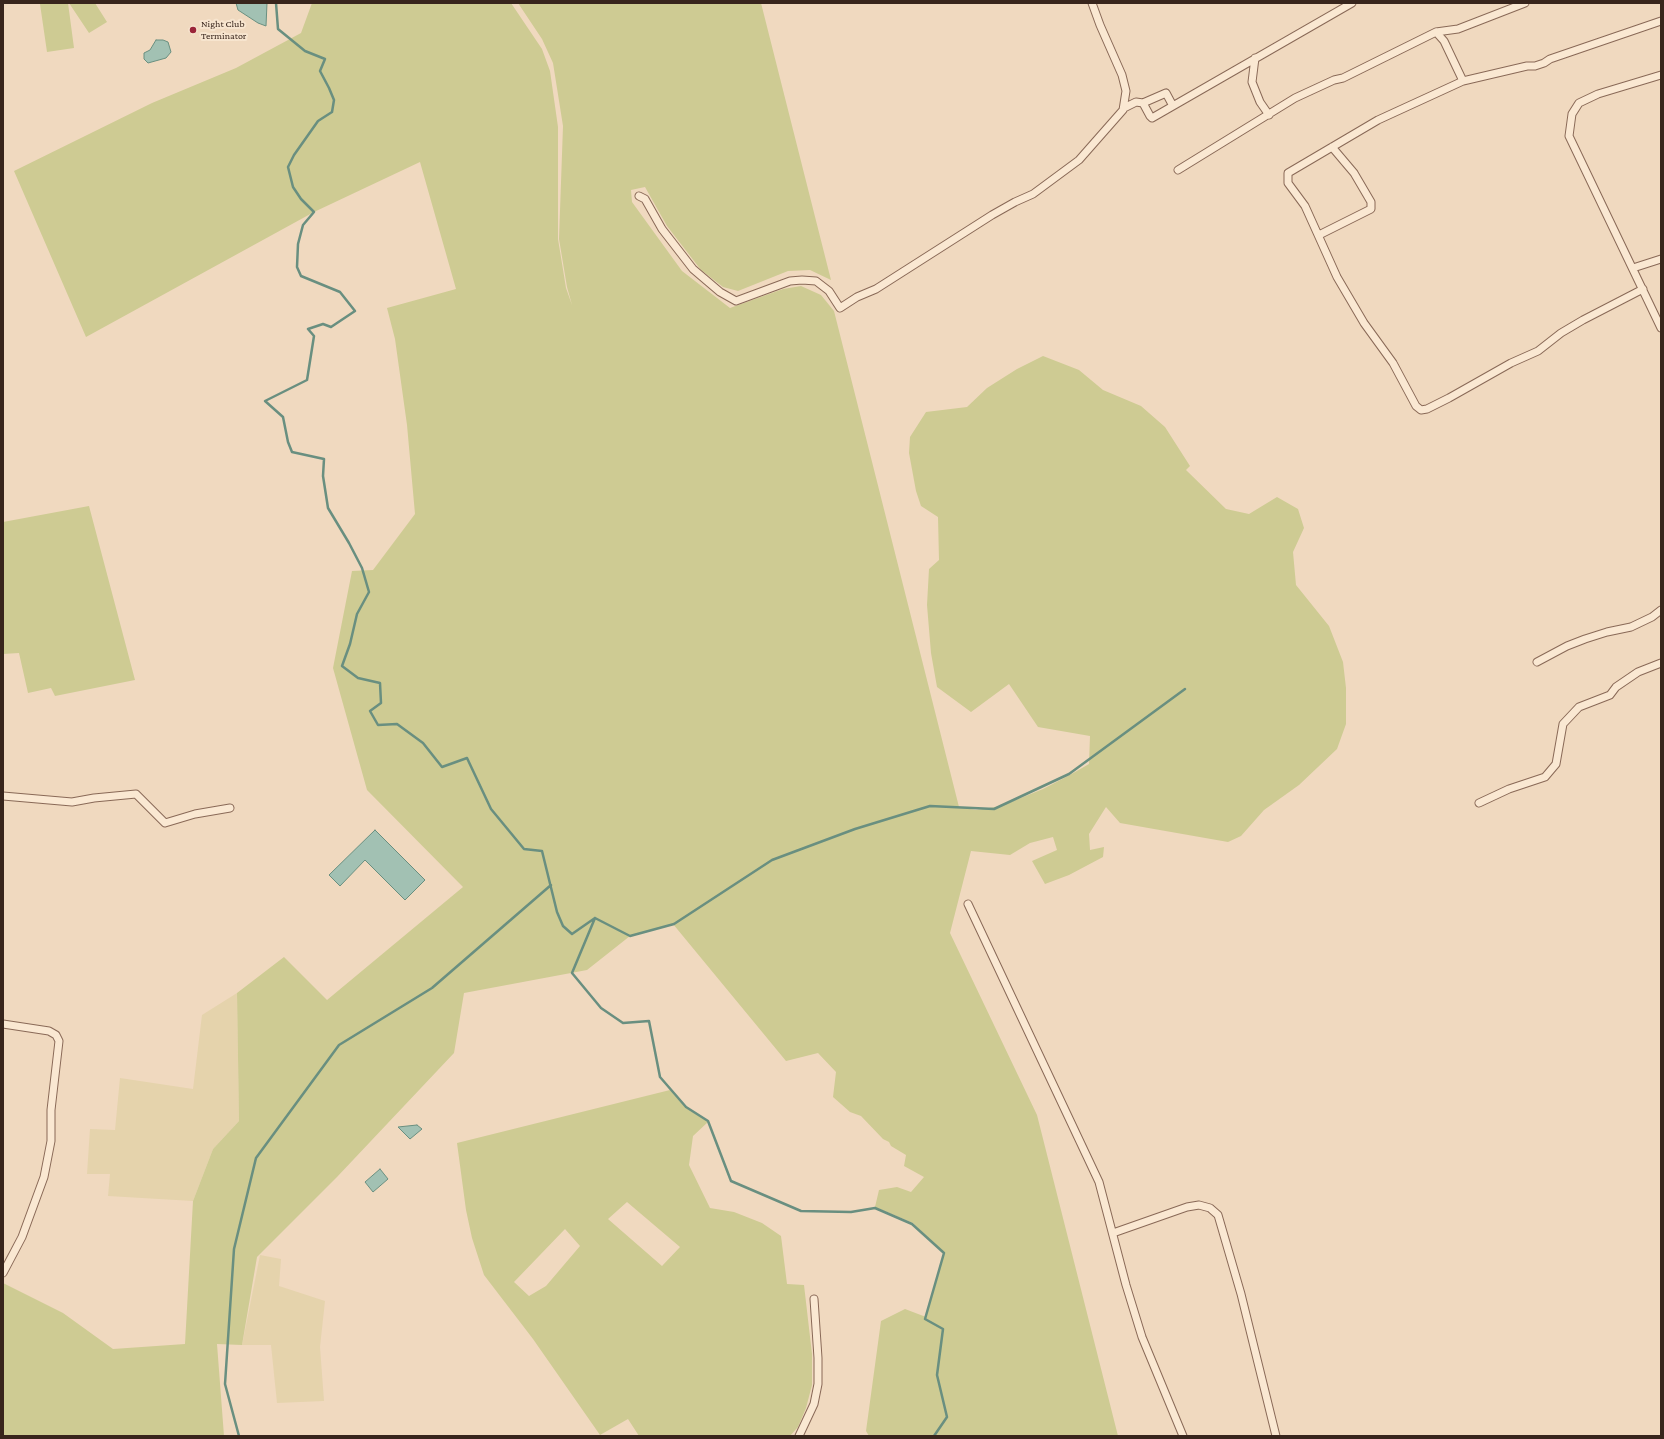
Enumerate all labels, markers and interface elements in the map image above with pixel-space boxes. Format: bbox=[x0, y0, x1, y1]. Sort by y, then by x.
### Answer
place label: Night Club Terminator bbox=[201, 18, 246, 42]
marker: Night Club Terminator bbox=[188, 25, 198, 35]

